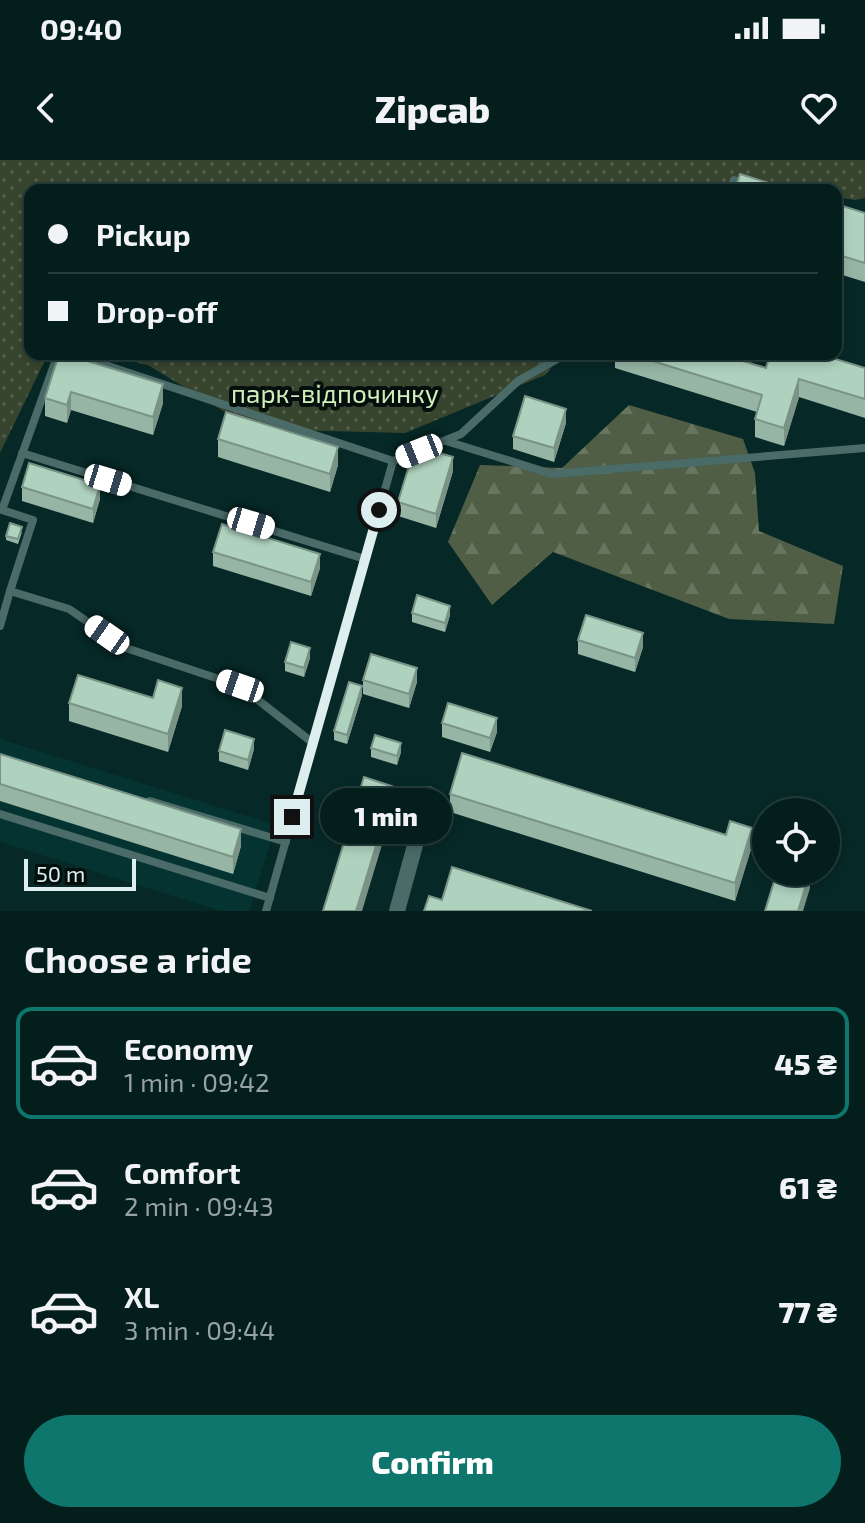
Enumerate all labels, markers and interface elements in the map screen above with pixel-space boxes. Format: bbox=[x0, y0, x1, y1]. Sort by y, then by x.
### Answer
text: 09:40 bbox=[40, 10, 122, 46]
icon: back bbox=[24, 86, 68, 130]
icon: heart bbox=[797, 86, 841, 130]
text: Zipcab bbox=[375, 87, 490, 130]
text: Pickup bbox=[96, 216, 191, 252]
text: Drop-off bbox=[96, 293, 218, 329]
park label: парк-відпочинку bbox=[231, 377, 439, 409]
car bbox=[392, 431, 446, 471]
car bbox=[82, 462, 134, 498]
route start bbox=[361, 492, 397, 528]
car bbox=[225, 505, 277, 541]
car bbox=[80, 611, 134, 659]
car bbox=[213, 667, 267, 705]
callout: 1 min bbox=[320, 789, 452, 845]
map controls bbox=[752, 798, 840, 886]
button: locate bbox=[752, 798, 840, 886]
route end bbox=[274, 799, 310, 835]
text: 1 min bbox=[354, 800, 418, 831]
scale bar bbox=[24, 855, 136, 891]
text: 50 m bbox=[36, 860, 85, 886]
text: Choose a ride bbox=[24, 937, 252, 980]
icon: car bbox=[28, 1027, 100, 1099]
text: Economy bbox=[124, 1030, 253, 1066]
text: 45 ₴ bbox=[774, 1045, 837, 1081]
text: 1 min · 09:42 bbox=[124, 1066, 270, 1097]
icon: car bbox=[28, 1151, 100, 1223]
text: Comfort bbox=[124, 1154, 241, 1190]
text: 61 ₴ bbox=[779, 1169, 837, 1205]
text: 2 min · 09:43 bbox=[124, 1190, 274, 1221]
icon: car bbox=[28, 1275, 100, 1347]
text: XL bbox=[124, 1278, 159, 1314]
text: 77 ₴ bbox=[778, 1293, 837, 1329]
text: 3 min · 09:44 bbox=[124, 1314, 275, 1345]
button: Confirm bbox=[24, 1415, 841, 1507]

